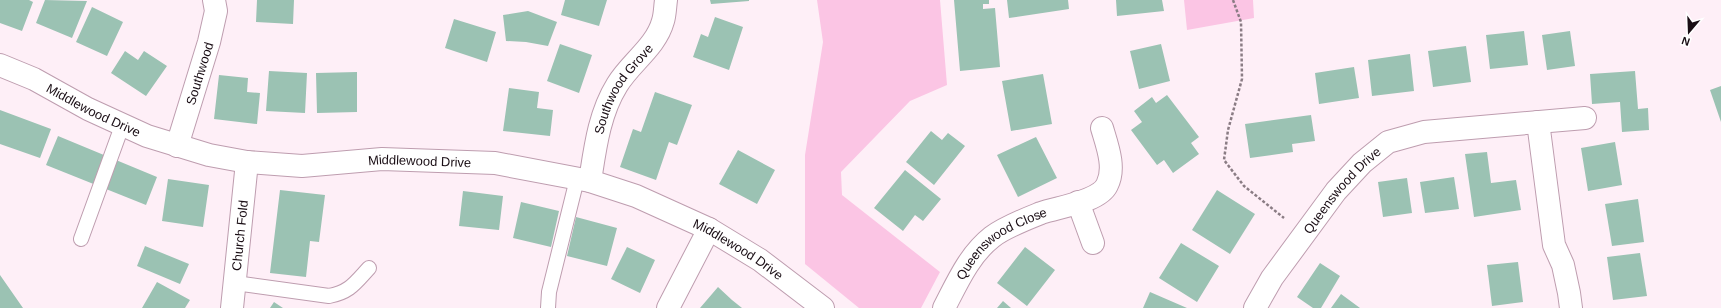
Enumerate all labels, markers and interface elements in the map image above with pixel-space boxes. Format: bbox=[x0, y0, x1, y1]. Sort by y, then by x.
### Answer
north arrow bbox=[1669, 12, 1709, 52]
text: N bbox=[1680, 34, 1691, 48]
street label: Southwood bbox=[183, 40, 216, 107]
street label: Southwood Grove bbox=[591, 41, 656, 136]
street label: Middlewood Drive bbox=[44, 80, 143, 140]
street label: Queenswood Drive bbox=[1300, 144, 1384, 236]
street label: Middlewood Drive bbox=[367, 151, 472, 170]
street label: Church Fold bbox=[228, 199, 251, 271]
street label: Queenswood Close bbox=[953, 204, 1048, 282]
street label: Middlewood Drive bbox=[691, 215, 786, 283]

